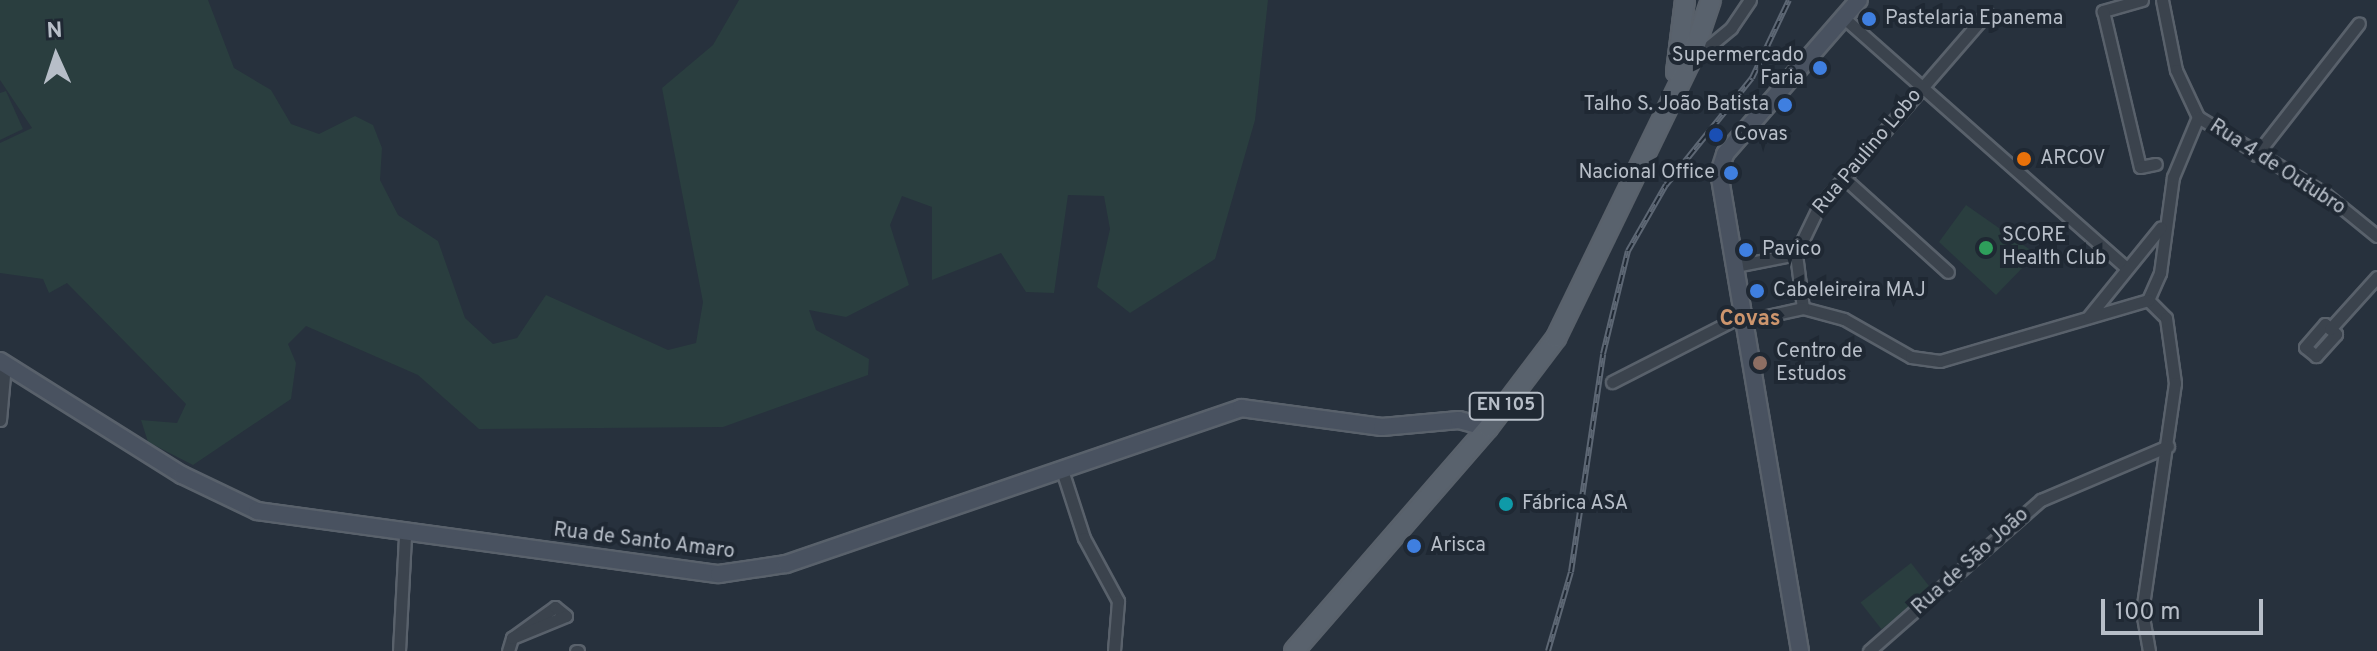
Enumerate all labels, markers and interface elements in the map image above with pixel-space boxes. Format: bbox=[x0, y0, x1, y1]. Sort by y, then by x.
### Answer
place label: Pastelaria Epanema bbox=[1885, 7, 2063, 31]
marker: Pastelaria Epanema bbox=[1860, 10, 1878, 28]
north arrow bbox=[16, 16, 96, 96]
text: N bbox=[46, 18, 63, 45]
place label: Supermercado Faria bbox=[1672, 44, 1804, 91]
marker: Supermercado Faria bbox=[1811, 59, 1829, 77]
street label: Rua Paulino Lobo bbox=[1809, 84, 1927, 220]
place label: Talho S. João Batista bbox=[1583, 93, 1769, 117]
marker: Talho S. João Batista bbox=[1776, 96, 1794, 114]
street label: Rua 4 de Outubro bbox=[2205, 115, 2349, 221]
place label: Covas bbox=[1734, 123, 1788, 147]
marker: Covas bbox=[1705, 124, 1727, 146]
place label: ARCOV bbox=[2040, 147, 2105, 171]
marker: ARCOV bbox=[2015, 150, 2033, 168]
place label: Nacional Office bbox=[1579, 161, 1715, 185]
marker: Nacional Office bbox=[1722, 164, 1740, 182]
place label: SCORE Health Club bbox=[2002, 224, 2106, 271]
place label: Pavico bbox=[1762, 238, 1821, 262]
marker: SCORE Health Club bbox=[1977, 239, 1995, 257]
marker: Pavico bbox=[1737, 241, 1755, 259]
place label: Cabeleireira MAJ bbox=[1773, 279, 1926, 303]
marker: Cabeleireira MAJ bbox=[1748, 282, 1766, 300]
district label: Covas bbox=[1720, 307, 1780, 333]
place label: Centro de Estudos bbox=[1776, 340, 1863, 387]
marker: Centro de Estudos bbox=[1751, 354, 1769, 372]
road number: EN 105 bbox=[1468, 392, 1544, 420]
place label: Fábrica ASA bbox=[1522, 492, 1629, 516]
marker: Fábrica ASA bbox=[1497, 495, 1515, 513]
street label: Rua de São João bbox=[1908, 503, 2034, 621]
street label: Rua de Santo Amaro bbox=[552, 519, 736, 565]
place label: Arisca bbox=[1430, 534, 1486, 558]
marker: Arisca bbox=[1405, 537, 1423, 555]
scale bar bbox=[2105, 583, 2267, 633]
text: 100 m bbox=[2115, 598, 2181, 628]

